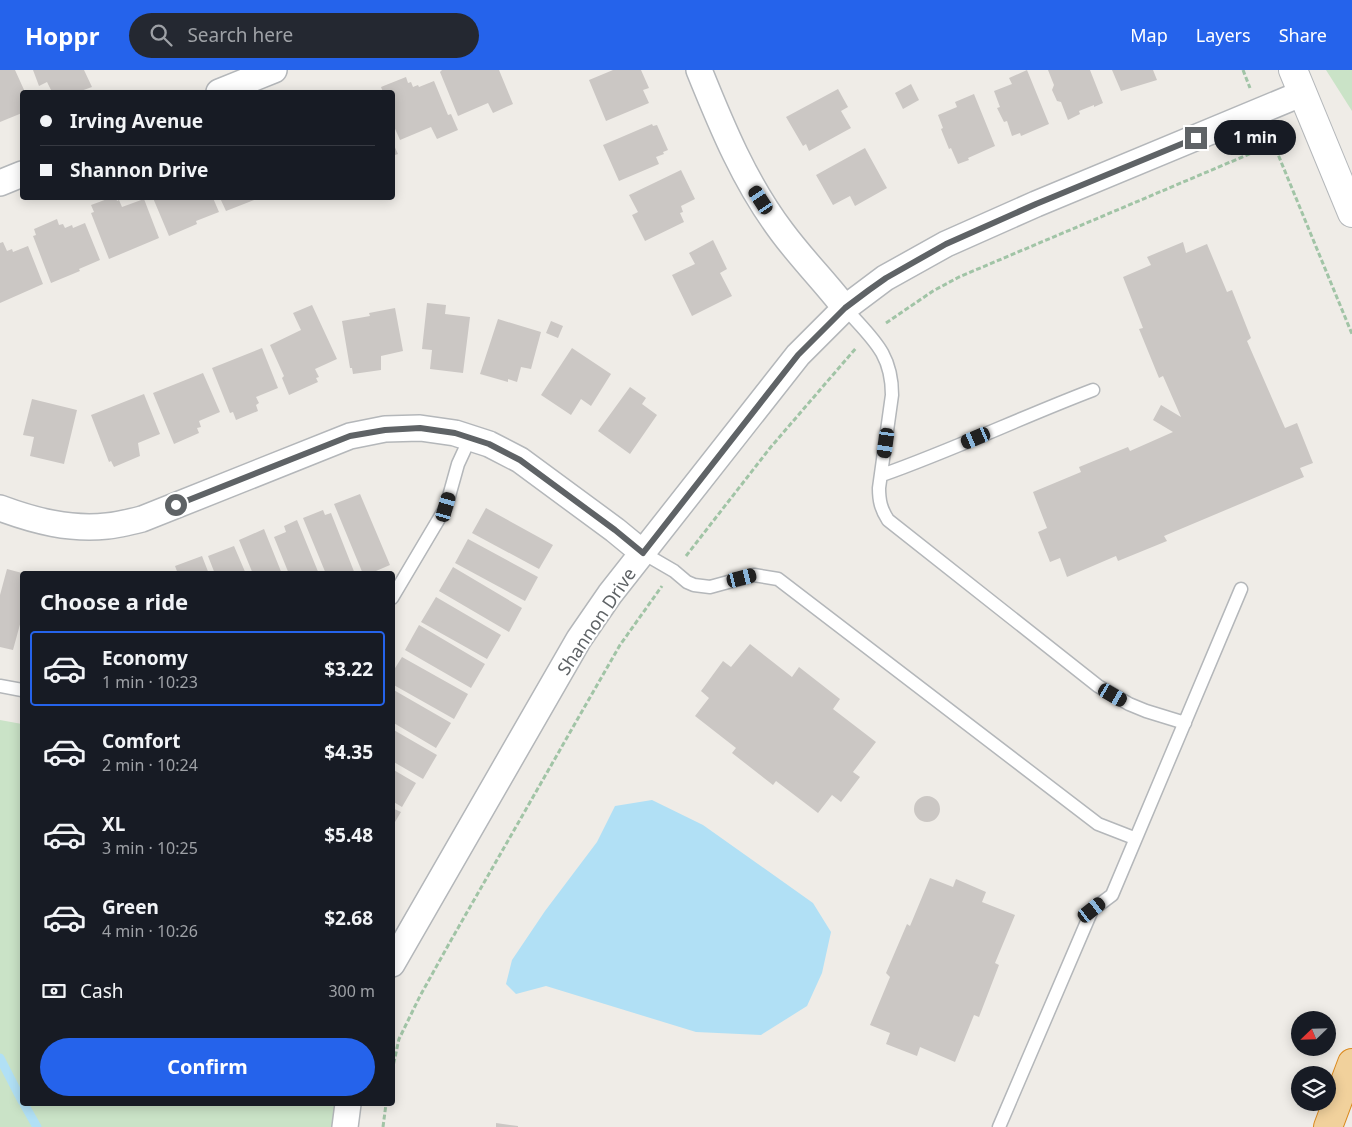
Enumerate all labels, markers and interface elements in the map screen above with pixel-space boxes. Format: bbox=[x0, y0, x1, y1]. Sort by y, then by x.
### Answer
search box bbox=[129, 13, 479, 58]
text: Hoppr bbox=[25, 19, 99, 52]
icon: search bbox=[147, 21, 175, 49]
text: Search here bbox=[187, 22, 293, 48]
text: Map bbox=[1130, 23, 1168, 47]
text: Layers bbox=[1196, 23, 1251, 47]
text: Share bbox=[1279, 23, 1327, 47]
text: Irving Avenue bbox=[70, 108, 203, 134]
callout: 1 min bbox=[1214, 120, 1296, 156]
text: 1 min bbox=[1233, 126, 1277, 148]
route end bbox=[1185, 127, 1207, 149]
text: Shannon Drive bbox=[70, 157, 208, 183]
car bbox=[746, 183, 775, 217]
car bbox=[959, 425, 992, 451]
car bbox=[876, 427, 895, 459]
car bbox=[434, 491, 457, 523]
route start bbox=[165, 494, 187, 516]
street label: Shannon Drive bbox=[551, 563, 641, 679]
car bbox=[725, 567, 758, 589]
text: Choose a ride bbox=[40, 586, 188, 616]
text: Economy bbox=[102, 645, 188, 671]
icon: car bbox=[42, 646, 87, 691]
text: $3.22 bbox=[324, 656, 373, 682]
text: 1 min · 10:23 bbox=[102, 671, 198, 693]
car bbox=[1096, 681, 1129, 709]
text: Comfort bbox=[102, 728, 181, 754]
icon: car bbox=[42, 729, 87, 774]
text: $4.35 bbox=[324, 739, 373, 765]
text: 2 min · 10:24 bbox=[102, 754, 198, 776]
text: XL bbox=[102, 811, 125, 837]
icon: car bbox=[42, 812, 87, 857]
text: $5.48 bbox=[324, 822, 373, 848]
text: 3 min · 10:25 bbox=[102, 837, 198, 859]
text: Green bbox=[102, 894, 159, 920]
icon: car bbox=[42, 895, 87, 940]
car bbox=[1075, 895, 1108, 925]
text: $2.68 bbox=[324, 905, 373, 931]
text: 4 min · 10:26 bbox=[102, 920, 198, 942]
icon: cash bbox=[40, 977, 68, 1005]
text: Cash bbox=[80, 978, 124, 1004]
text: 300 m bbox=[328, 980, 375, 1002]
north arrow bbox=[1291, 1011, 1336, 1056]
map controls bbox=[1291, 1011, 1336, 1111]
button: Confirm bbox=[40, 1038, 375, 1096]
button: layers bbox=[1291, 1066, 1336, 1111]

